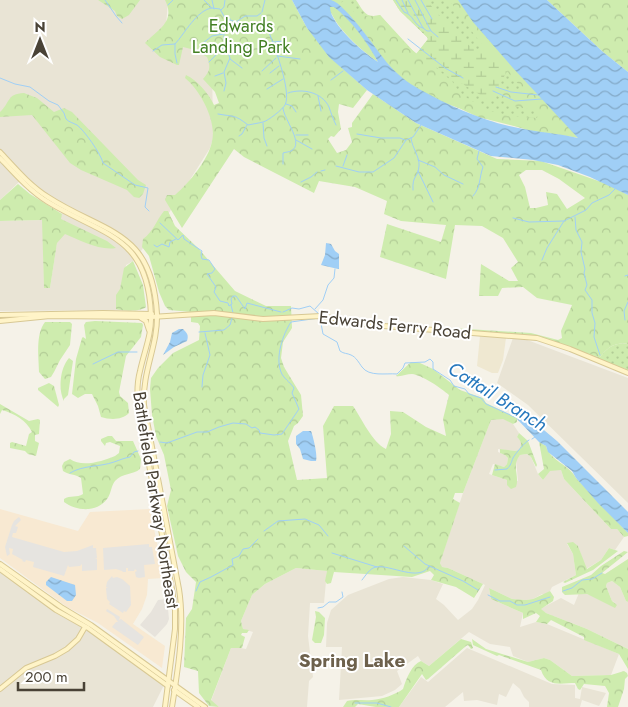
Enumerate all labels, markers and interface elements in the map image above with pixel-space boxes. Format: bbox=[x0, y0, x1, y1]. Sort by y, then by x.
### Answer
park label: Edwards Landing Park bbox=[192, 13, 290, 60]
north arrow bbox=[15, 15, 65, 65]
text: N bbox=[34, 17, 46, 37]
street label: Edwards Ferry Road bbox=[318, 304, 472, 346]
water label: Cattail Branch bbox=[443, 355, 553, 438]
street label: Battlefield Parkway Northeast bbox=[126, 390, 186, 611]
district label: Spring Lake bbox=[299, 647, 405, 674]
scale bar bbox=[18, 660, 84, 692]
text: 200 m bbox=[25, 666, 68, 688]

